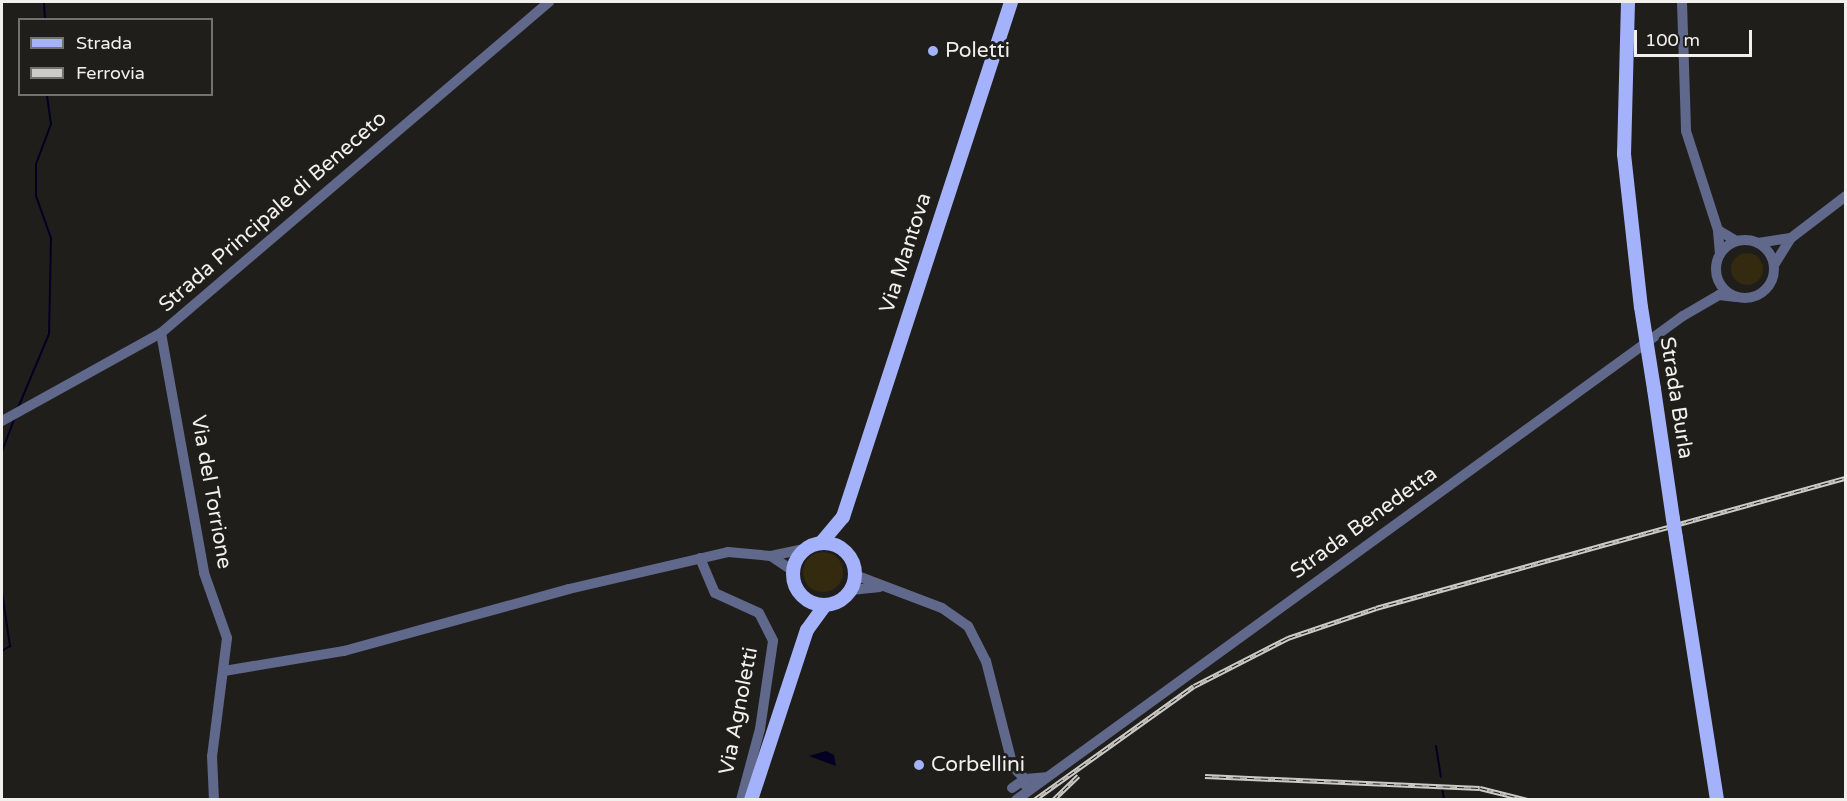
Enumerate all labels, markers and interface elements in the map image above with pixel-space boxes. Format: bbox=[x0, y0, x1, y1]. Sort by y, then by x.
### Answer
legend bbox=[18, 18, 213, 96]
scale bar bbox=[1637, 18, 1756, 56]
text: 100 m bbox=[1645, 29, 1700, 51]
text: Strada bbox=[76, 32, 132, 54]
place label: Poletti bbox=[945, 38, 1010, 64]
marker: Poletti bbox=[926, 44, 940, 58]
text: Ferrovia bbox=[76, 62, 145, 84]
street label: Strada Principale di Beneceto bbox=[154, 106, 392, 318]
street label: Via Mantova bbox=[875, 190, 937, 316]
street label: Strada Burla bbox=[1654, 335, 1698, 461]
street label: Via del Torrione bbox=[185, 413, 237, 571]
street label: Strada Benedetta bbox=[1286, 461, 1442, 585]
street label: Via Agnoletti bbox=[714, 645, 764, 777]
place label: Corbellini bbox=[931, 752, 1025, 778]
marker: Corbellini bbox=[912, 758, 926, 772]

